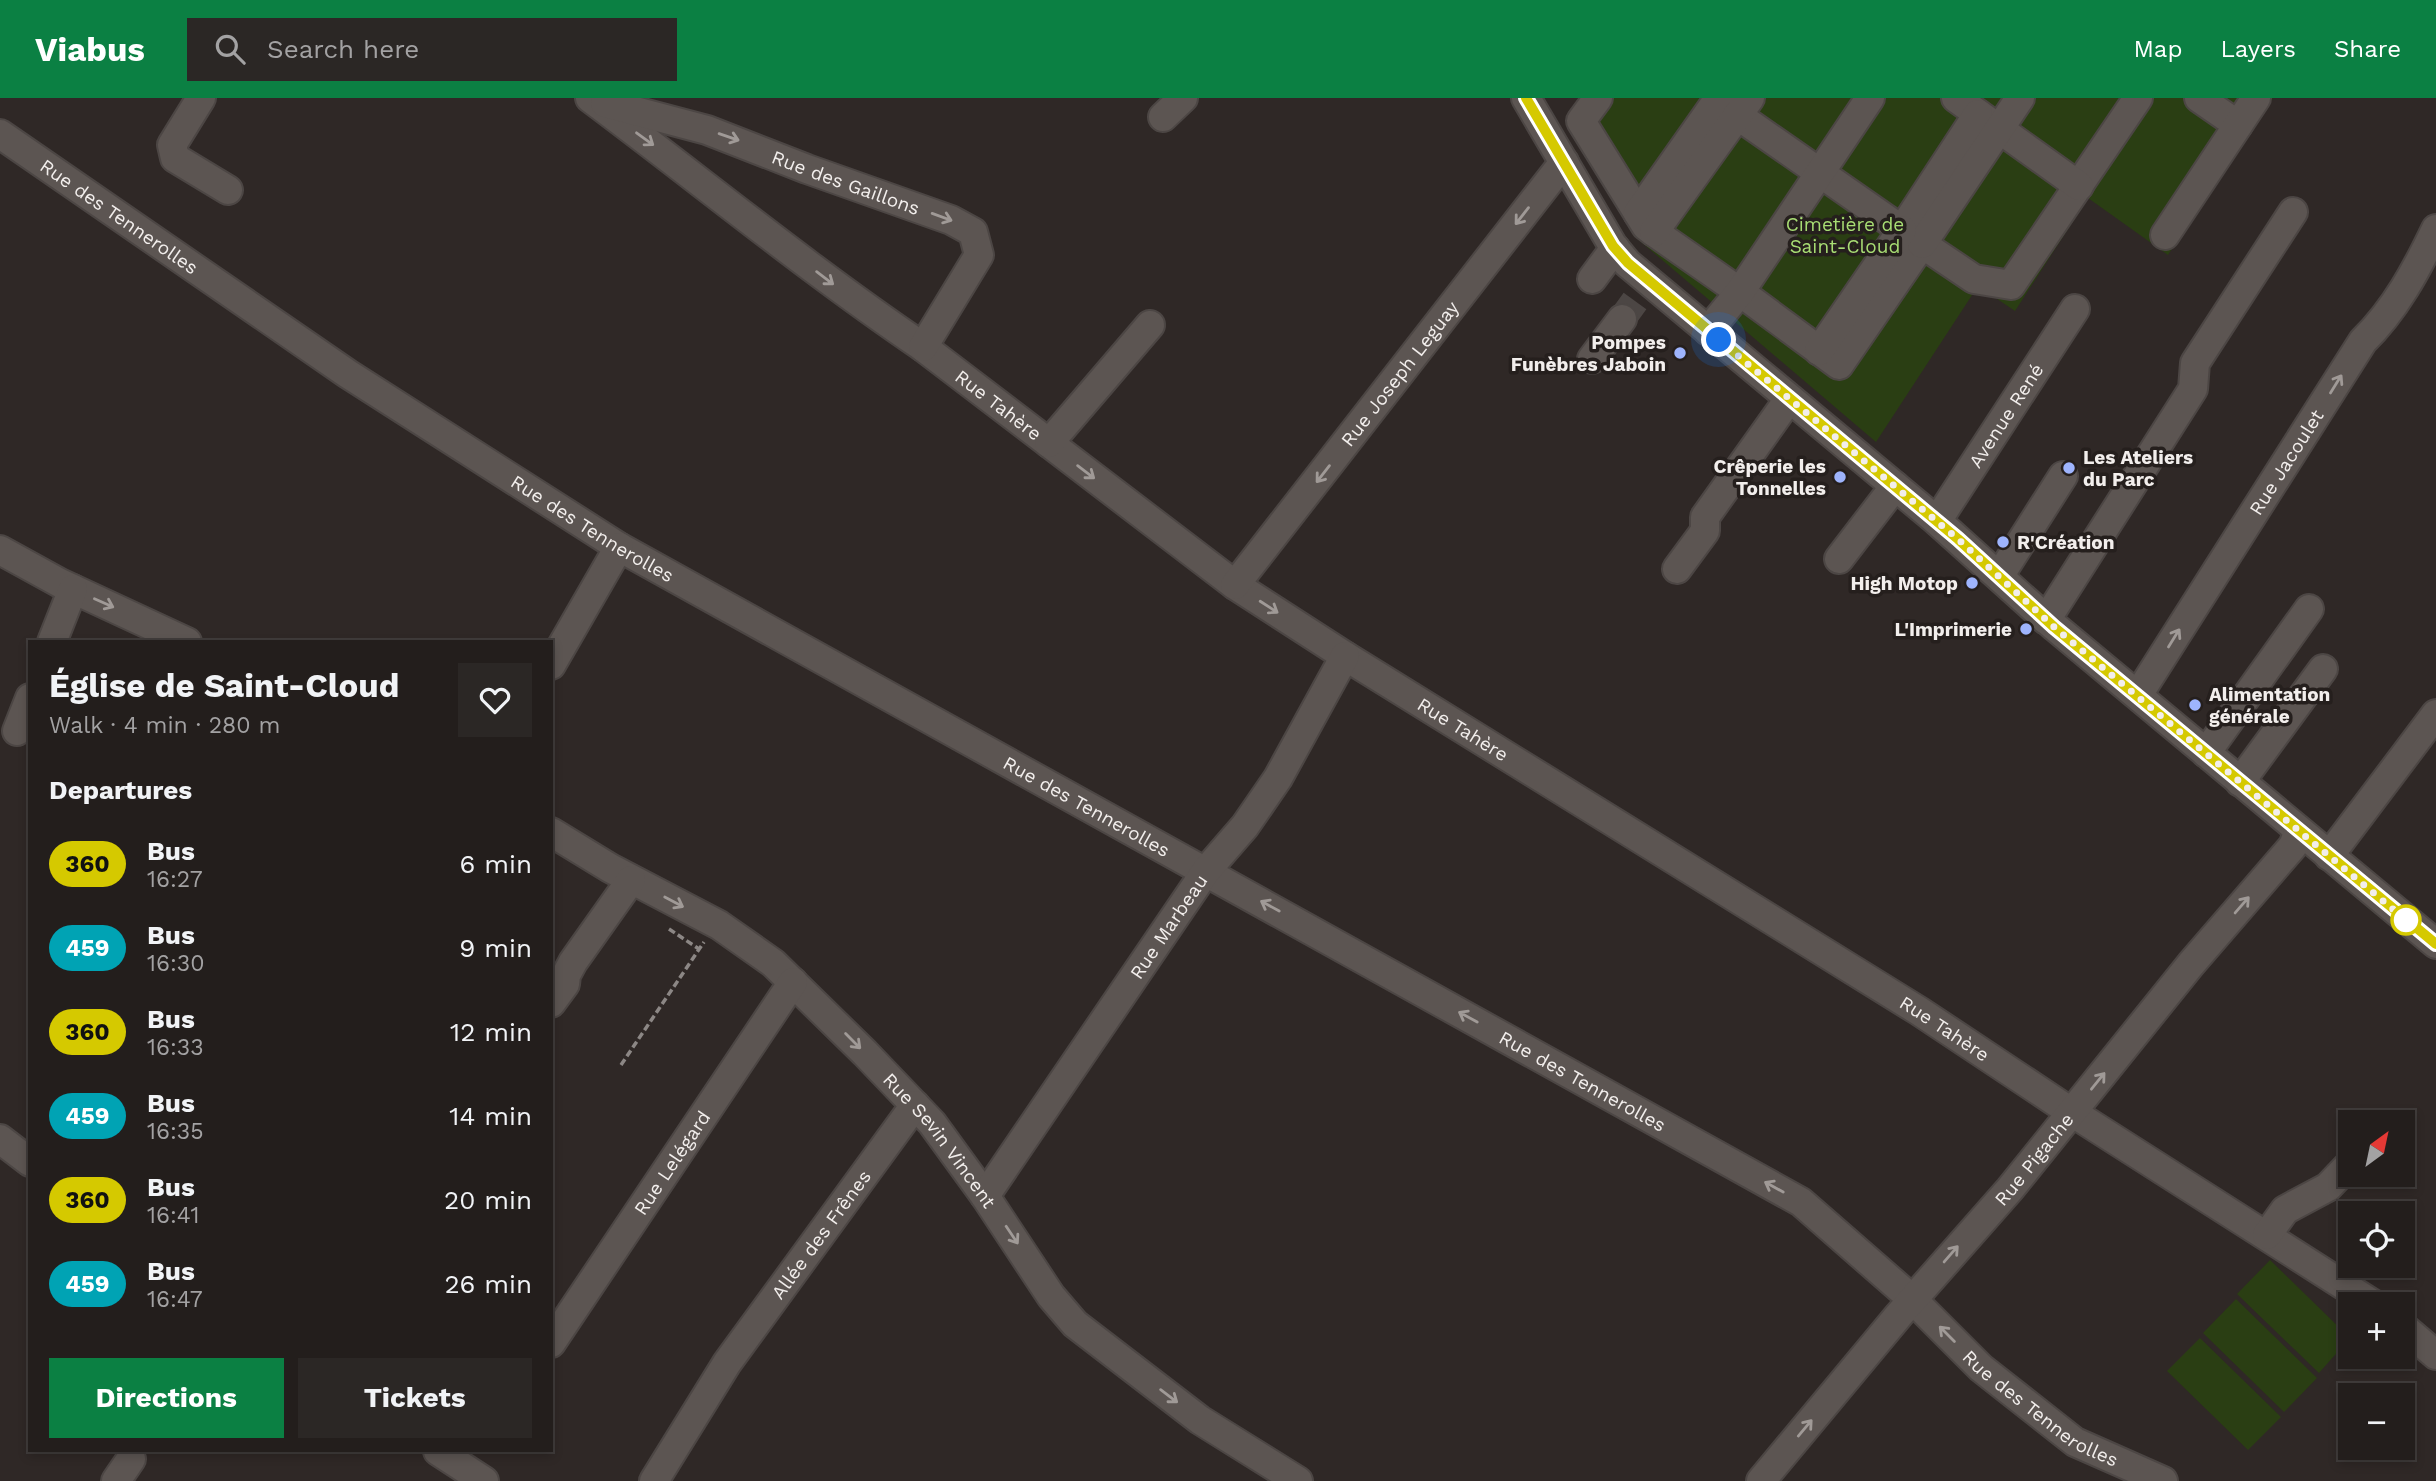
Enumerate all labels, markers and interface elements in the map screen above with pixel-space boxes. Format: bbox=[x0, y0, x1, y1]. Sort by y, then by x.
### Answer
search box bbox=[187, 18, 677, 81]
text: Viabus bbox=[35, 30, 145, 69]
icon: search bbox=[211, 30, 249, 68]
text: Search here bbox=[267, 34, 419, 64]
text: Map bbox=[2134, 35, 2182, 63]
text: Layers bbox=[2220, 35, 2296, 63]
text: Share bbox=[2334, 35, 2401, 63]
one-way arrow bbox=[635, 132, 654, 146]
one-way arrow bbox=[717, 132, 739, 144]
street label: Rue des Gaillons bbox=[769, 145, 923, 220]
street label: Rue des Tennerolles bbox=[36, 154, 203, 279]
one-way arrow bbox=[1514, 207, 1529, 225]
one-way arrow bbox=[930, 212, 952, 224]
park label: Cimetière de Saint-Cloud bbox=[1786, 213, 1904, 258]
one-way arrow bbox=[815, 270, 834, 285]
street label: Rue Joseph Leguay bbox=[1336, 296, 1464, 451]
your location bbox=[1701, 322, 1736, 357]
place label: Pompes Funèbres Jaboin bbox=[1511, 331, 1666, 376]
marker: Pompes Funèbres Jaboin bbox=[1672, 345, 1688, 361]
street label: Avenue René bbox=[1964, 359, 2048, 472]
street label: Rue Tahère bbox=[951, 365, 1046, 445]
one-way arrow bbox=[2329, 374, 2343, 394]
street label: Rue Jacoulet bbox=[2244, 405, 2329, 519]
place label: Les Ateliers du Parc bbox=[2083, 446, 2193, 491]
place label: Crêperie les Tonnelles bbox=[1714, 455, 1826, 500]
marker: Les Ateliers du Parc bbox=[2061, 460, 2077, 476]
one-way arrow bbox=[1077, 464, 1095, 479]
one-way arrow bbox=[1315, 464, 1330, 482]
marker: Crêperie les Tonnelles bbox=[1832, 469, 1848, 485]
street label: Rue des Tennerolles bbox=[507, 470, 678, 587]
place label: R'Création bbox=[2017, 531, 2114, 554]
marker: R'Création bbox=[1995, 534, 2011, 550]
place label: High Motop bbox=[1850, 572, 1958, 595]
marker: High Motop bbox=[1964, 575, 1980, 591]
one-way arrow bbox=[93, 597, 114, 610]
one-way arrow bbox=[1259, 600, 1278, 614]
place label: L'Imprimerie bbox=[1895, 618, 2012, 641]
marker: L'Imprimerie bbox=[2018, 621, 2034, 637]
one-way arrow bbox=[2168, 628, 2182, 648]
button: heart bbox=[458, 663, 532, 737]
text: Église de Saint-Cloud bbox=[49, 666, 399, 705]
place label: Alimentation générale bbox=[2209, 683, 2330, 728]
street label: Rue Tahère bbox=[1413, 693, 1512, 766]
marker: Alimentation générale bbox=[2187, 697, 2203, 713]
text: Walk · 4 min · 280 m bbox=[49, 712, 280, 739]
street label: Rue des Tennerolles bbox=[999, 751, 1174, 862]
text: Departures bbox=[49, 775, 192, 805]
text: Bus bbox=[147, 836, 195, 866]
text: 6 min bbox=[460, 849, 532, 879]
text: 360 bbox=[65, 850, 110, 878]
text: 16:27 bbox=[147, 866, 203, 893]
street label: Rue Marbeau bbox=[1125, 870, 1212, 983]
one-way arrow bbox=[663, 896, 684, 909]
one-way arrow bbox=[2234, 896, 2250, 914]
one-way arrow bbox=[1260, 899, 1280, 913]
unlabelled marker bbox=[2391, 905, 2421, 935]
text: Bus bbox=[147, 920, 195, 950]
text: 9 min bbox=[459, 933, 532, 963]
text: 459 bbox=[65, 934, 110, 962]
text: 16:30 bbox=[147, 950, 204, 977]
street label: Rue Tahère bbox=[1895, 991, 1994, 1066]
text: Bus bbox=[147, 1004, 195, 1034]
one-way arrow bbox=[1459, 1010, 1479, 1024]
text: 12 min bbox=[450, 1017, 532, 1047]
text: 360 bbox=[65, 1018, 110, 1046]
street label: Rue des Tennerolles bbox=[1495, 1026, 1670, 1137]
one-way arrow bbox=[844, 1032, 861, 1049]
text: 16:33 bbox=[147, 1034, 204, 1061]
street label: Rue Sevin Vincent bbox=[878, 1068, 1001, 1212]
one-way arrow bbox=[2090, 1072, 2106, 1090]
text: Bus bbox=[147, 1088, 195, 1118]
text: 14 min bbox=[449, 1101, 532, 1131]
text: 459 bbox=[65, 1102, 110, 1130]
street label: Rue Lelégard bbox=[629, 1106, 715, 1220]
street label: Rue Pigache bbox=[1990, 1108, 2079, 1210]
north arrow bbox=[2338, 1110, 2415, 1186]
map controls bbox=[2338, 1110, 2415, 1460]
text: 16:35 bbox=[147, 1118, 204, 1145]
street label: Allée des Frênes bbox=[767, 1166, 876, 1304]
text: Bus bbox=[147, 1172, 195, 1202]
one-way arrow bbox=[1765, 1180, 1785, 1194]
text: 20 min bbox=[444, 1185, 532, 1215]
text: 360 bbox=[65, 1186, 110, 1214]
button: locate bbox=[2338, 1201, 2415, 1278]
text: 16:41 bbox=[147, 1202, 199, 1229]
one-way arrow bbox=[1005, 1225, 1019, 1244]
one-way arrow bbox=[1943, 1246, 1959, 1264]
text: Bus bbox=[147, 1256, 195, 1286]
text: 26 min bbox=[444, 1269, 532, 1299]
text: 459 bbox=[65, 1270, 110, 1298]
text: 16:47 bbox=[147, 1286, 203, 1313]
button: + bbox=[2338, 1292, 2415, 1369]
one-way arrow bbox=[1939, 1326, 1956, 1343]
street label: Rue des Tennerolles bbox=[1958, 1345, 2122, 1472]
button: Directions bbox=[49, 1358, 284, 1438]
button: Tickets bbox=[298, 1358, 532, 1438]
button: − bbox=[2338, 1383, 2415, 1460]
one-way arrow bbox=[1159, 1389, 1177, 1404]
one-way arrow bbox=[1797, 1420, 1813, 1438]

